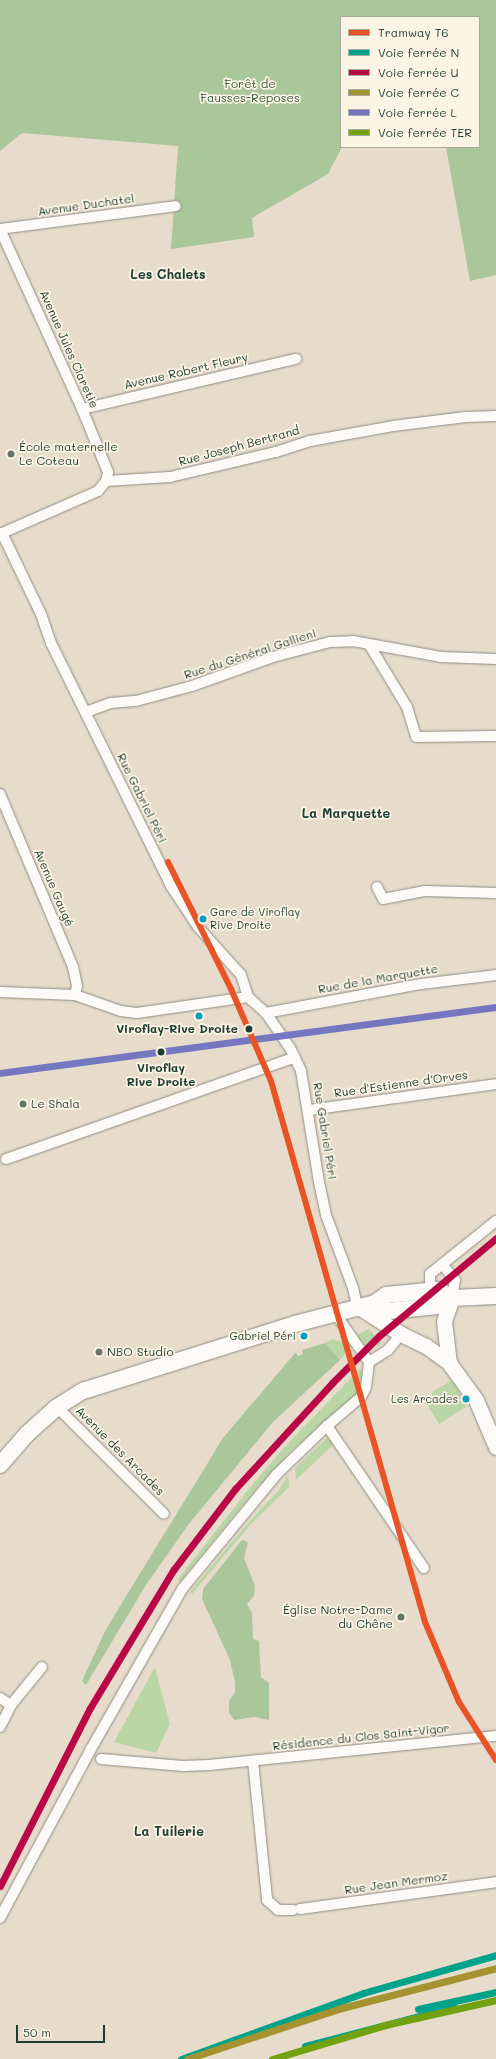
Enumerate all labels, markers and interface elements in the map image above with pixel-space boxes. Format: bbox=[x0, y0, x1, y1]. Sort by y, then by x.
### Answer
legend bbox=[340, 16, 480, 148]
text: Tramway T6 bbox=[378, 24, 449, 40]
text: Voie ferrée N bbox=[378, 44, 459, 60]
text: Voie ferrée U bbox=[378, 64, 459, 80]
park label: Forêt de Fausses-Reposes bbox=[200, 77, 300, 105]
text: Voie ferrée C bbox=[378, 84, 459, 100]
text: Voie ferrée L bbox=[378, 104, 457, 120]
text: Voie ferrée TER bbox=[378, 124, 472, 140]
street label: Avenue Duchatel bbox=[37, 191, 135, 219]
district label: Les Chalets bbox=[130, 266, 206, 282]
street label: Avenue Jules Claretie bbox=[36, 288, 102, 410]
street label: Avenue Robert Fleury bbox=[123, 350, 249, 392]
street label: Rue Joseph Bertrand bbox=[177, 423, 301, 469]
place label: École maternelle Le Coteau bbox=[19, 440, 118, 468]
marker: École maternelle Le Coteau bbox=[6, 449, 16, 459]
street label: Rue du Général Gallieni bbox=[182, 626, 318, 682]
street label: Rue Gabriel Péri bbox=[114, 751, 170, 845]
district label: La Marquette bbox=[302, 805, 390, 821]
street label: Avenue Gaugé bbox=[31, 847, 77, 929]
place label: Gare de Viroflay Rive Droite bbox=[210, 906, 300, 932]
marker: Gare de Viroflay Rive Droite bbox=[198, 914, 208, 924]
street label: Rue de la Marquette bbox=[317, 961, 439, 997]
unlabelled marker bbox=[194, 1011, 204, 1021]
place label: Viroflay-Rive Droite bbox=[116, 1022, 238, 1036]
marker: Viroflay-Rive Droite bbox=[242, 1022, 256, 1036]
marker: Viroflay Rive Droite bbox=[154, 1045, 168, 1059]
place label: Viroflay Rive Droite bbox=[126, 1061, 196, 1089]
street label: Rue d'Estienne d'Orves bbox=[333, 1067, 469, 1101]
street label: Rue Gabriel Péri bbox=[310, 1081, 340, 1181]
place label: Le Shala bbox=[31, 1097, 80, 1111]
marker: Le Shala bbox=[18, 1099, 28, 1109]
place label: Gabriel Péri bbox=[230, 1329, 296, 1343]
marker: Gabriel Péri bbox=[299, 1331, 309, 1341]
place label: NBO Studio bbox=[107, 1345, 174, 1359]
marker: NBO Studio bbox=[94, 1347, 104, 1357]
place label: Les Arcades bbox=[391, 1392, 458, 1406]
marker: Les Arcades bbox=[461, 1394, 471, 1404]
street label: Avenue des Arcades bbox=[73, 1404, 167, 1498]
place label: Église Notre-Dame du Chêne bbox=[283, 1603, 393, 1631]
marker: Église Notre-Dame du Chêne bbox=[396, 1612, 406, 1622]
street label: Résidence du Clos Saint-Vigor bbox=[272, 1721, 450, 1753]
district label: La Tuilerie bbox=[134, 1823, 204, 1839]
street label: Rue Jean Mermoz bbox=[344, 1869, 448, 1897]
scale bar bbox=[18, 2017, 107, 2043]
text: 50 m bbox=[23, 2024, 51, 2040]

